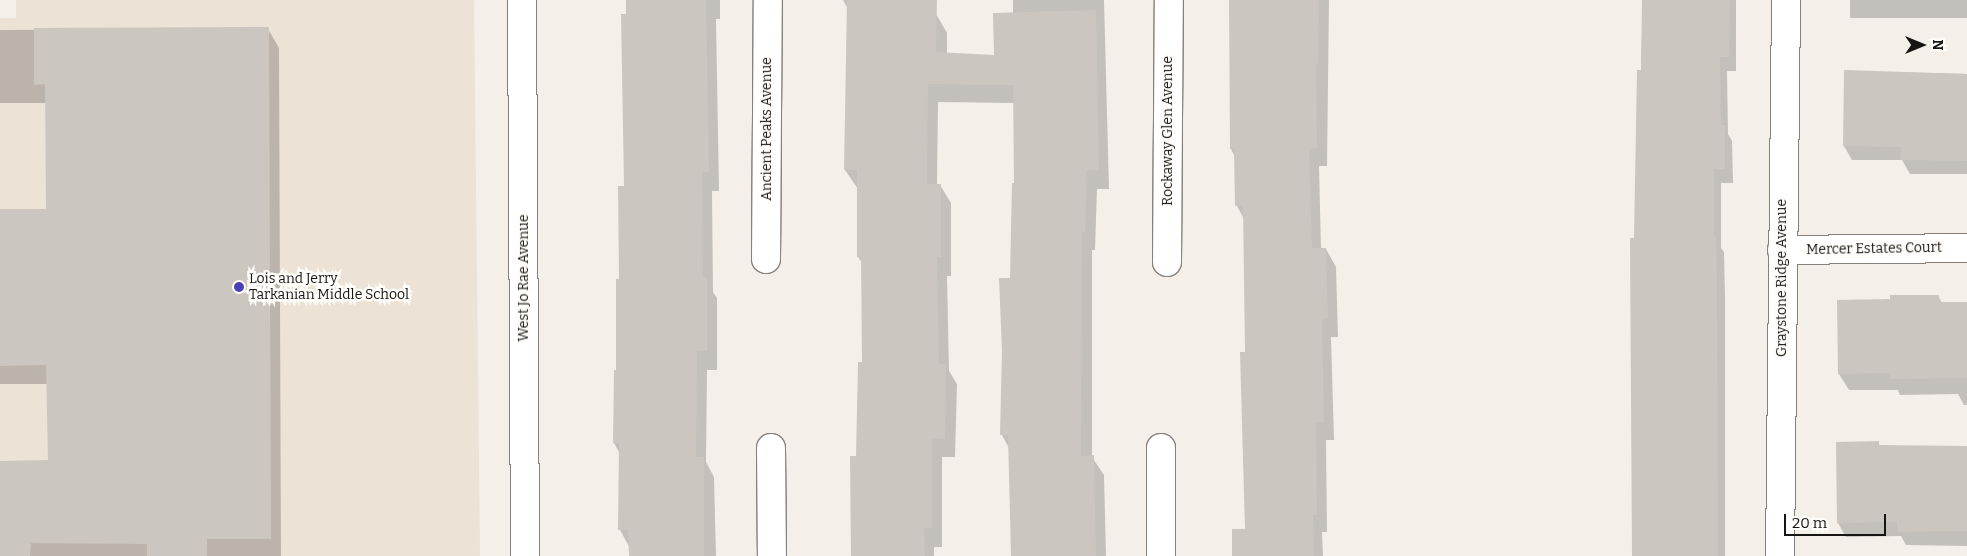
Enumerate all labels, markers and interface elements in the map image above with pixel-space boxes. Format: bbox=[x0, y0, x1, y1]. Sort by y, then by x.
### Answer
north arrow bbox=[1897, 20, 1947, 70]
text: N bbox=[1929, 40, 1946, 50]
street label: Rockaway Glen Avenue bbox=[1160, 56, 1176, 206]
street label: Ancient Peaks Avenue bbox=[759, 57, 775, 201]
street label: Graystone Ridge Avenue bbox=[1774, 199, 1790, 357]
street label: West Jo Rae Avenue bbox=[516, 214, 532, 342]
street label: Mercer Estates Court bbox=[1806, 239, 1942, 259]
place label: Lois and Jerry Tarkanian Middle School bbox=[249, 271, 409, 304]
marker: Lois and Jerry Tarkanian Middle School bbox=[233, 281, 245, 293]
scale bar bbox=[1787, 504, 1890, 536]
text: 20 m bbox=[1792, 514, 1827, 532]

